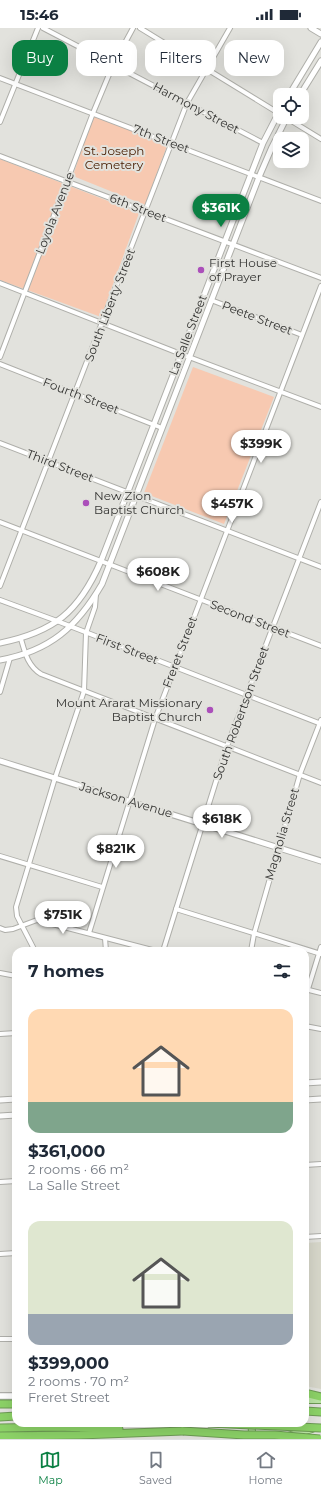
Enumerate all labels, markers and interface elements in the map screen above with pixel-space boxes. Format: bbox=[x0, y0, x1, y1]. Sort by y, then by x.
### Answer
text: 15:46 bbox=[20, 5, 59, 24]
chip: Buy bbox=[12, 40, 68, 76]
chip: Rent bbox=[76, 40, 137, 76]
chip: Filters bbox=[145, 40, 216, 76]
chip: New bbox=[224, 40, 284, 76]
street label: Harmony Street bbox=[150, 78, 242, 137]
map controls bbox=[273, 88, 309, 168]
button: locate bbox=[273, 88, 309, 124]
street label: 7th Street bbox=[131, 121, 192, 156]
button: layers bbox=[273, 132, 309, 168]
park label: St. Joseph Cemetery bbox=[84, 143, 144, 172]
street label: Loyola Avenue bbox=[32, 170, 77, 256]
street label: 6th Street bbox=[108, 190, 169, 225]
pin: $361K bbox=[193, 194, 249, 228]
text: $361K bbox=[202, 199, 240, 215]
street label: South Liberty Street bbox=[81, 246, 138, 364]
place label: First House of Prayer bbox=[209, 255, 277, 284]
marker: First House of Prayer bbox=[196, 265, 206, 275]
street label: La Salle Street bbox=[165, 292, 210, 377]
street label: Peete Street bbox=[220, 297, 295, 338]
street label: Fourth Street bbox=[41, 374, 122, 417]
pin: $399K bbox=[233, 430, 289, 464]
text: $399K bbox=[240, 435, 282, 451]
street label: Third Street bbox=[25, 446, 96, 485]
place label: New Zion Baptist Church bbox=[94, 488, 184, 517]
pin: $457K bbox=[204, 490, 260, 524]
text: $457K bbox=[211, 495, 253, 511]
marker: New Zion Baptist Church bbox=[81, 498, 91, 508]
pin: $608K bbox=[130, 558, 186, 592]
text: $608K bbox=[136, 563, 180, 579]
street label: Second Street bbox=[208, 596, 292, 641]
street label: Freret Street bbox=[159, 614, 200, 690]
street label: First Street bbox=[94, 630, 161, 667]
street label: South Robertson Street bbox=[209, 644, 272, 782]
place label: Mount Ararat Missionary Baptist Church bbox=[56, 695, 202, 724]
marker: Mount Ararat Missionary Baptist Church bbox=[205, 705, 215, 715]
street label: Jackson Avenue bbox=[77, 778, 175, 821]
street label: Magnolia Street bbox=[261, 786, 302, 882]
pin: $618K bbox=[194, 805, 250, 839]
text: $618K bbox=[202, 810, 242, 826]
pin: $821K bbox=[88, 835, 144, 869]
text: $821K bbox=[96, 840, 136, 856]
pin: $751K bbox=[35, 901, 91, 935]
text: $751K bbox=[44, 906, 82, 922]
icon: filters bbox=[271, 960, 293, 982]
text: 7 homes bbox=[28, 961, 104, 981]
icon: home bbox=[125, 1035, 197, 1107]
text: $361,000 bbox=[28, 1141, 105, 1161]
text: 2 rooms · 66 m² bbox=[28, 1161, 129, 1177]
text: La Salle Street bbox=[28, 1177, 120, 1193]
icon: home bbox=[125, 1247, 197, 1319]
text: $399,000 bbox=[28, 1353, 109, 1373]
text: 2 rooms · 70 m² bbox=[28, 1373, 129, 1389]
text: Freret Street bbox=[28, 1389, 110, 1405]
tab: Map bbox=[38, 1449, 63, 1487]
tab: Saved bbox=[139, 1449, 172, 1487]
tab: Home bbox=[249, 1449, 283, 1487]

